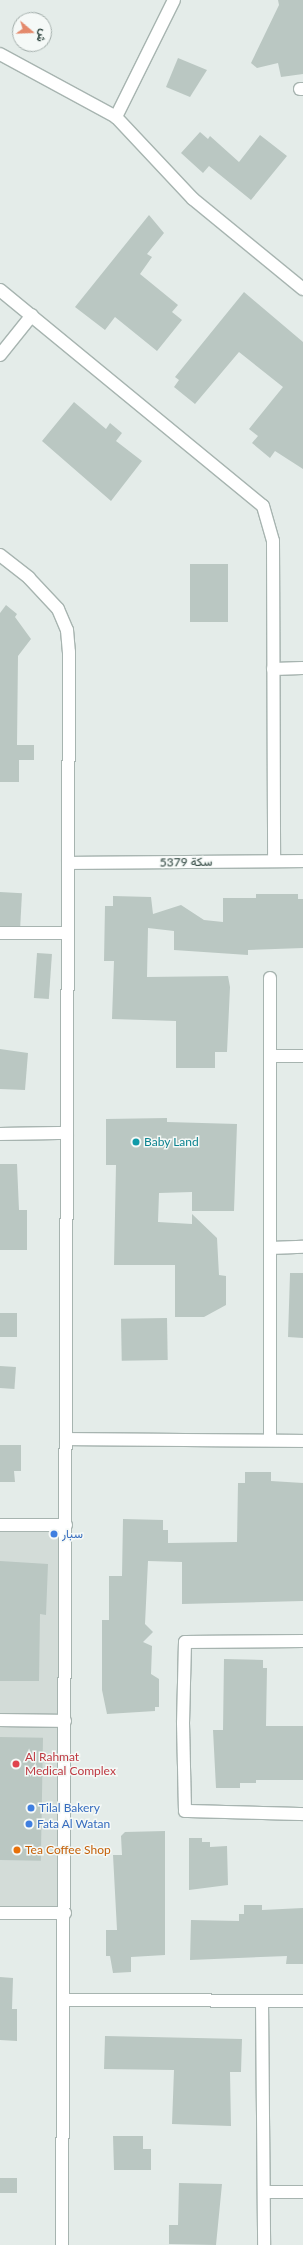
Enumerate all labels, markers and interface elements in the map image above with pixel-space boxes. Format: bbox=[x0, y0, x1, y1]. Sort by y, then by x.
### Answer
north arrow bbox=[12, 12, 52, 52]
text: ش bbox=[35, 27, 51, 44]
street label: سكة 5379 bbox=[160, 854, 212, 870]
place label: Baby Land bbox=[144, 1135, 199, 1149]
marker: Baby Land bbox=[131, 1137, 141, 1147]
place label: سبار bbox=[62, 1527, 83, 1541]
marker: سبار bbox=[49, 1529, 59, 1539]
place label: Al Rahmat Medical Complex bbox=[25, 1750, 116, 1778]
marker: Al Rahmat Medical Complex bbox=[10, 1758, 22, 1770]
place label: Tilal Bakery bbox=[39, 1801, 100, 1815]
marker: Tilal Bakery bbox=[26, 1803, 36, 1813]
place label: Fata Al Watan bbox=[37, 1817, 111, 1831]
marker: Fata Al Watan bbox=[24, 1819, 34, 1829]
place label: Tea Coffee Shop bbox=[25, 1843, 111, 1857]
marker: Tea Coffee Shop bbox=[12, 1845, 22, 1855]

